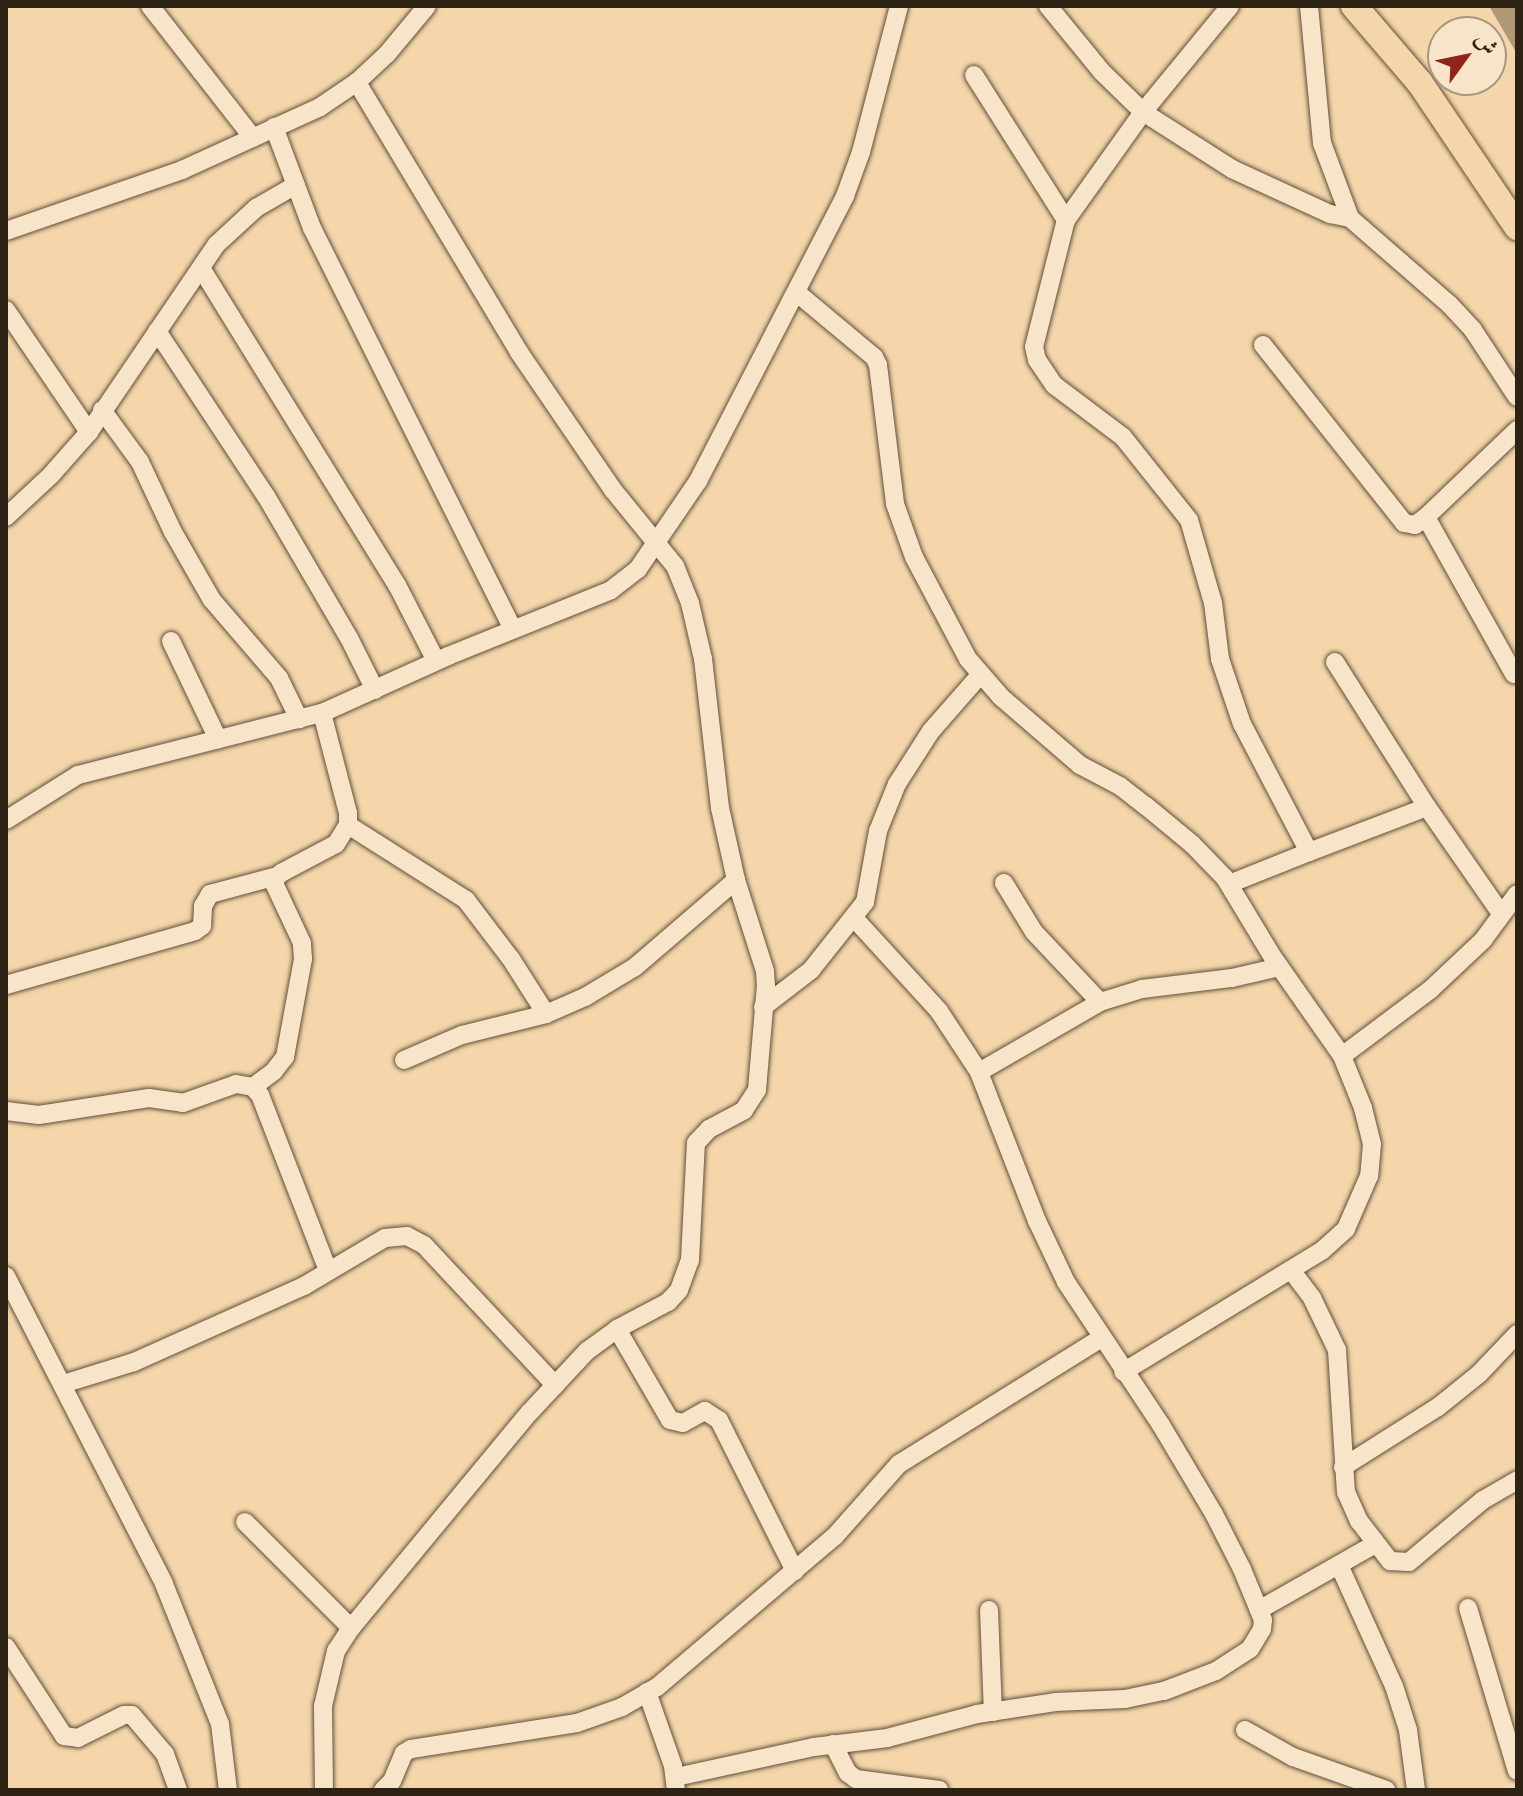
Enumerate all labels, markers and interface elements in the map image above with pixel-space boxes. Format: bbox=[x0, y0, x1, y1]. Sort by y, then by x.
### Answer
north arrow bbox=[1427, 16, 1507, 96]
text: ش bbox=[1469, 27, 1503, 60]

